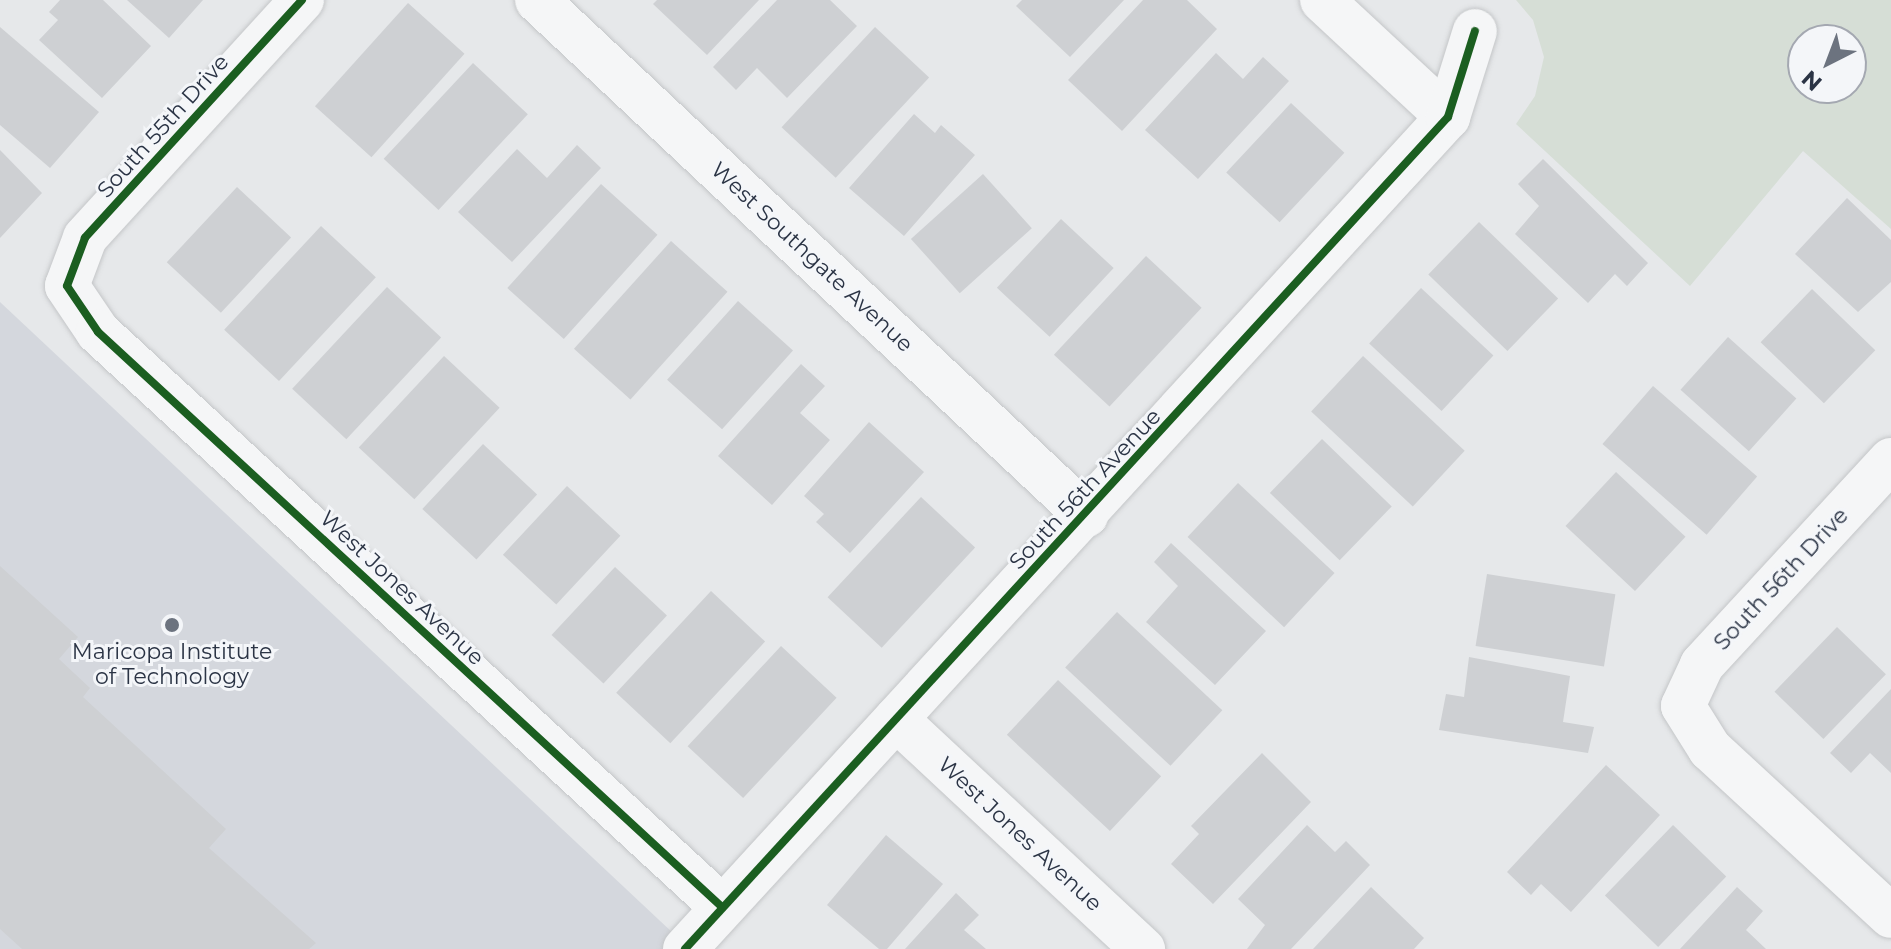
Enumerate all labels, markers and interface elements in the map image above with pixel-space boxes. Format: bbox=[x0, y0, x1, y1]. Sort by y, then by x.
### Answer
north arrow bbox=[1787, 24, 1867, 104]
street label: South 55th Drive bbox=[92, 49, 234, 203]
text: N bbox=[1796, 65, 1828, 97]
street label: West Southgate Avenue bbox=[706, 156, 918, 358]
street label: South 56th Avenue bbox=[1004, 403, 1166, 575]
street label: South 56th Drive bbox=[1708, 502, 1854, 656]
street label: West Jones Avenue bbox=[315, 505, 489, 671]
marker: Maricopa Institute of Technology bbox=[163, 616, 181, 634]
place label: Maricopa Institute of Technology bbox=[72, 638, 272, 690]
street label: West Jones Avenue bbox=[933, 751, 1107, 917]

